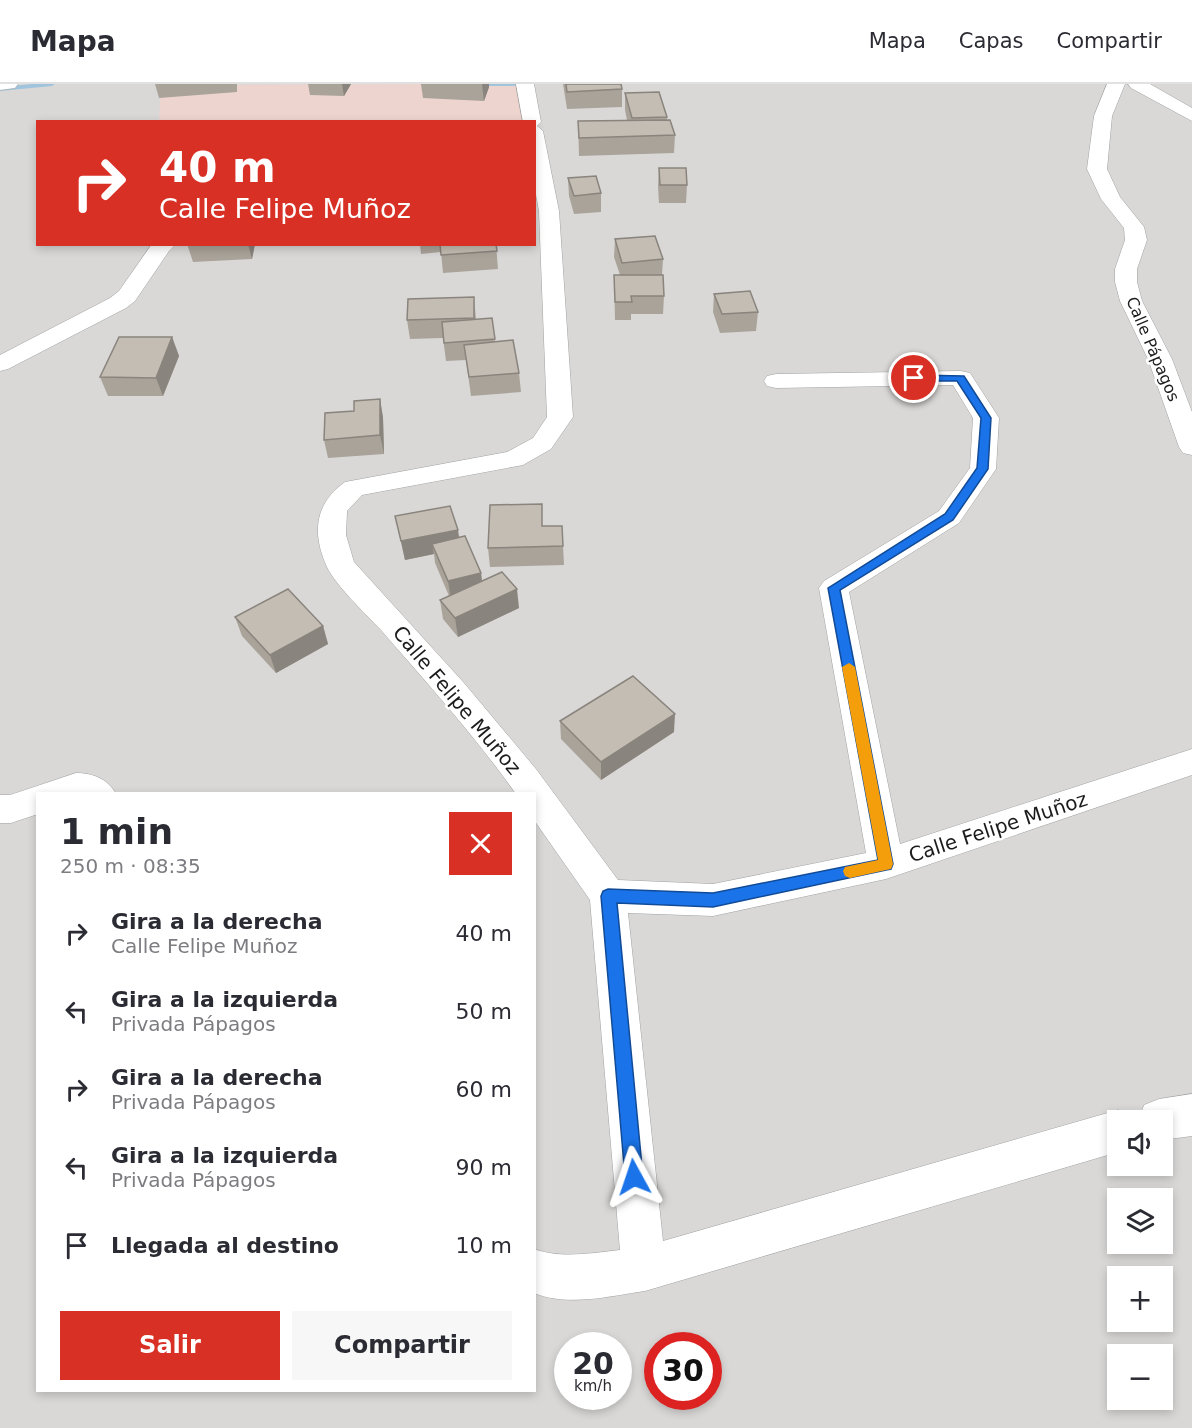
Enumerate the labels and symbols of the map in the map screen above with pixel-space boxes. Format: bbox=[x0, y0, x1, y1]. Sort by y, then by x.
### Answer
street label: Calle Pápagos bbox=[1122, 294, 1184, 404]
pin bbox=[888, 352, 939, 403]
street label: Calle Felipe Muñoz bbox=[388, 621, 526, 779]
street label: Calle Felipe Muñoz bbox=[906, 787, 1090, 867]
position arrow bbox=[602, 1145, 666, 1209]
speed limit sign: 30 bbox=[644, 1332, 722, 1410]

